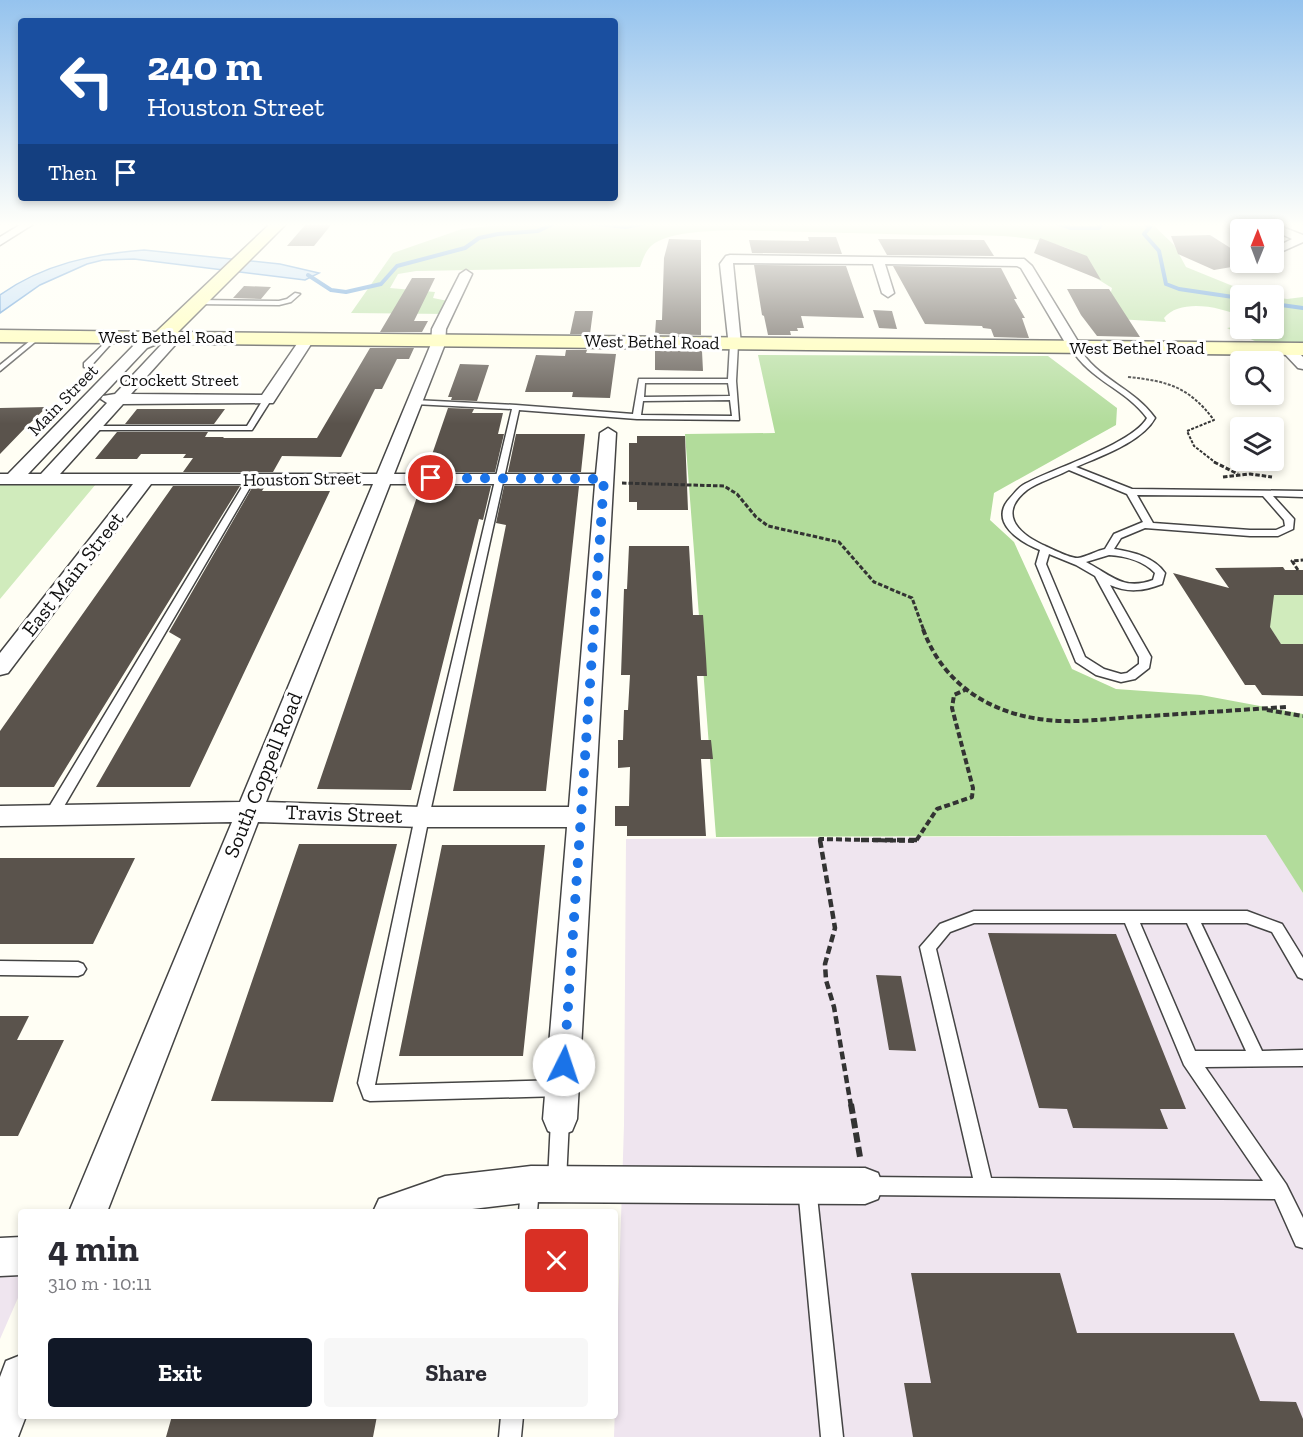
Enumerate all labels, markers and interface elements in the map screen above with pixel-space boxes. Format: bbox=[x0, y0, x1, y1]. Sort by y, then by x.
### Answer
text: 240 m bbox=[147, 40, 262, 91]
icon: left bbox=[48, 42, 126, 120]
text: Houston Street bbox=[147, 91, 324, 123]
icon: arrive bbox=[109, 156, 142, 189]
text: Then bbox=[48, 159, 97, 186]
north arrow bbox=[1230, 219, 1284, 273]
map controls bbox=[1230, 219, 1284, 471]
button: sound bbox=[1230, 285, 1284, 339]
street label: West Bethel Road bbox=[98, 326, 234, 348]
street label: West Bethel Road bbox=[584, 330, 720, 354]
street label: West Bethel Road bbox=[1069, 337, 1205, 359]
button: search bbox=[1230, 351, 1284, 405]
street label: Main Street bbox=[23, 359, 103, 440]
street label: Crockett Street bbox=[119, 369, 239, 391]
button: layers bbox=[1230, 417, 1284, 471]
pin bbox=[405, 452, 456, 503]
icon: arrive bbox=[414, 461, 447, 494]
street label: Houston Street bbox=[243, 467, 362, 491]
street label: East Main Street bbox=[16, 506, 129, 641]
street label: South Coppell Road bbox=[218, 688, 307, 861]
street label: Travis Street bbox=[285, 799, 403, 828]
position arrow bbox=[532, 1033, 596, 1097]
text: 4 min bbox=[48, 1227, 139, 1270]
button: close bbox=[525, 1229, 588, 1292]
text: 310 m · 10:11 bbox=[48, 1271, 151, 1295]
button: Exit bbox=[48, 1338, 312, 1407]
button: Share bbox=[324, 1338, 588, 1407]

